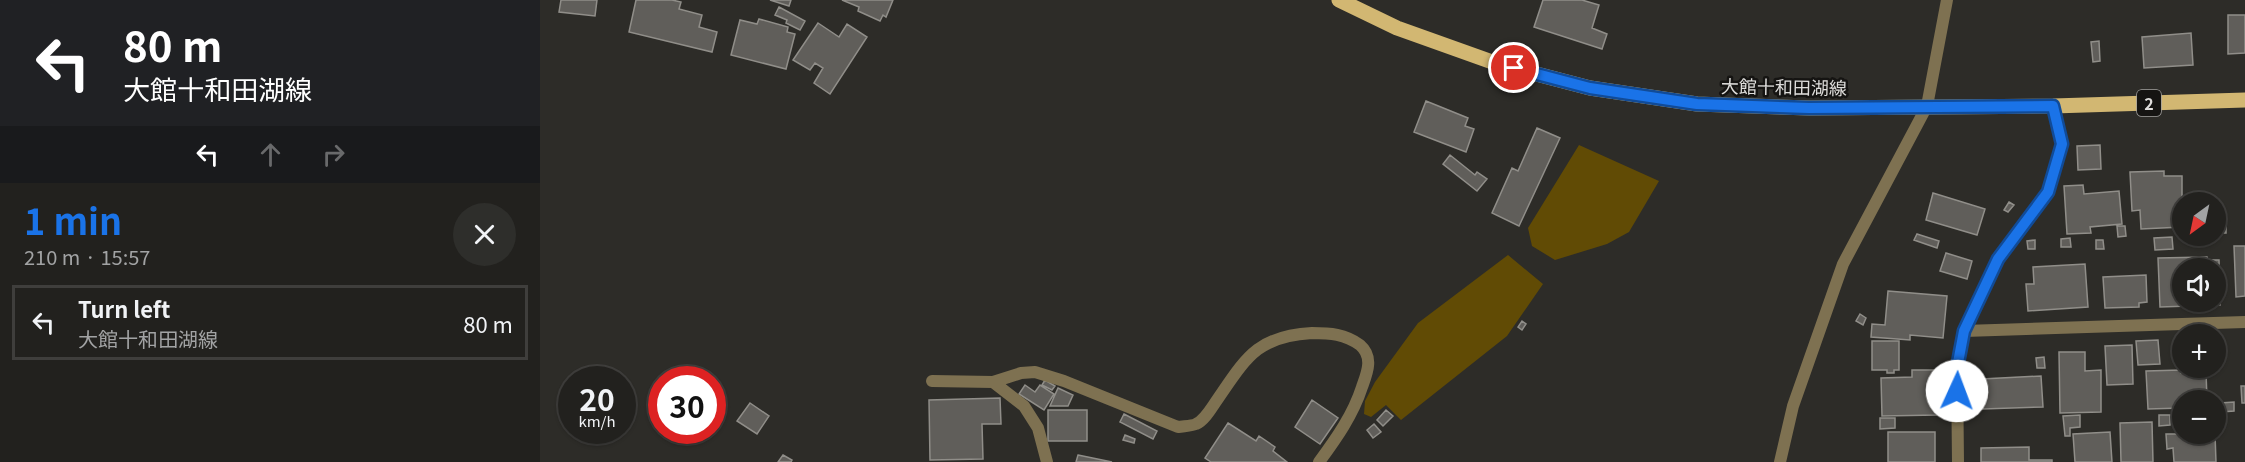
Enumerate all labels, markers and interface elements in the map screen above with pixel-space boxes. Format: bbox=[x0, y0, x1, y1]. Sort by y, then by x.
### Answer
text: 80 m bbox=[123, 13, 223, 74]
icon: left bbox=[24, 24, 102, 102]
pin bbox=[1488, 42, 1539, 93]
icon: arrive bbox=[1497, 51, 1530, 84]
text: 大館十和田湖線 bbox=[123, 69, 312, 108]
street label: 大館十和田湖線 bbox=[1721, 72, 1847, 100]
road number: 2 bbox=[2137, 90, 2161, 116]
icon: left bbox=[191, 138, 224, 171]
icon: ahead bbox=[254, 138, 287, 171]
icon: right bbox=[317, 138, 350, 171]
north arrow bbox=[2172, 192, 2226, 246]
map controls bbox=[2172, 192, 2226, 444]
text: 1 min bbox=[24, 193, 122, 245]
button: close bbox=[453, 203, 516, 266]
text: 210 m · 15:57 bbox=[24, 242, 150, 271]
button: sound bbox=[2172, 258, 2226, 312]
text: Turn left bbox=[78, 292, 170, 324]
icon: left bbox=[27, 306, 60, 339]
text: 80 m bbox=[463, 307, 513, 339]
text: 大館十和田湖線 bbox=[78, 324, 218, 353]
button: + bbox=[2172, 324, 2226, 378]
position arrow bbox=[1925, 359, 1989, 423]
speed limit sign: 30 bbox=[648, 366, 726, 444]
text: 20 bbox=[579, 376, 615, 420]
button: − bbox=[2172, 390, 2226, 444]
text: km/h bbox=[578, 410, 616, 431]

